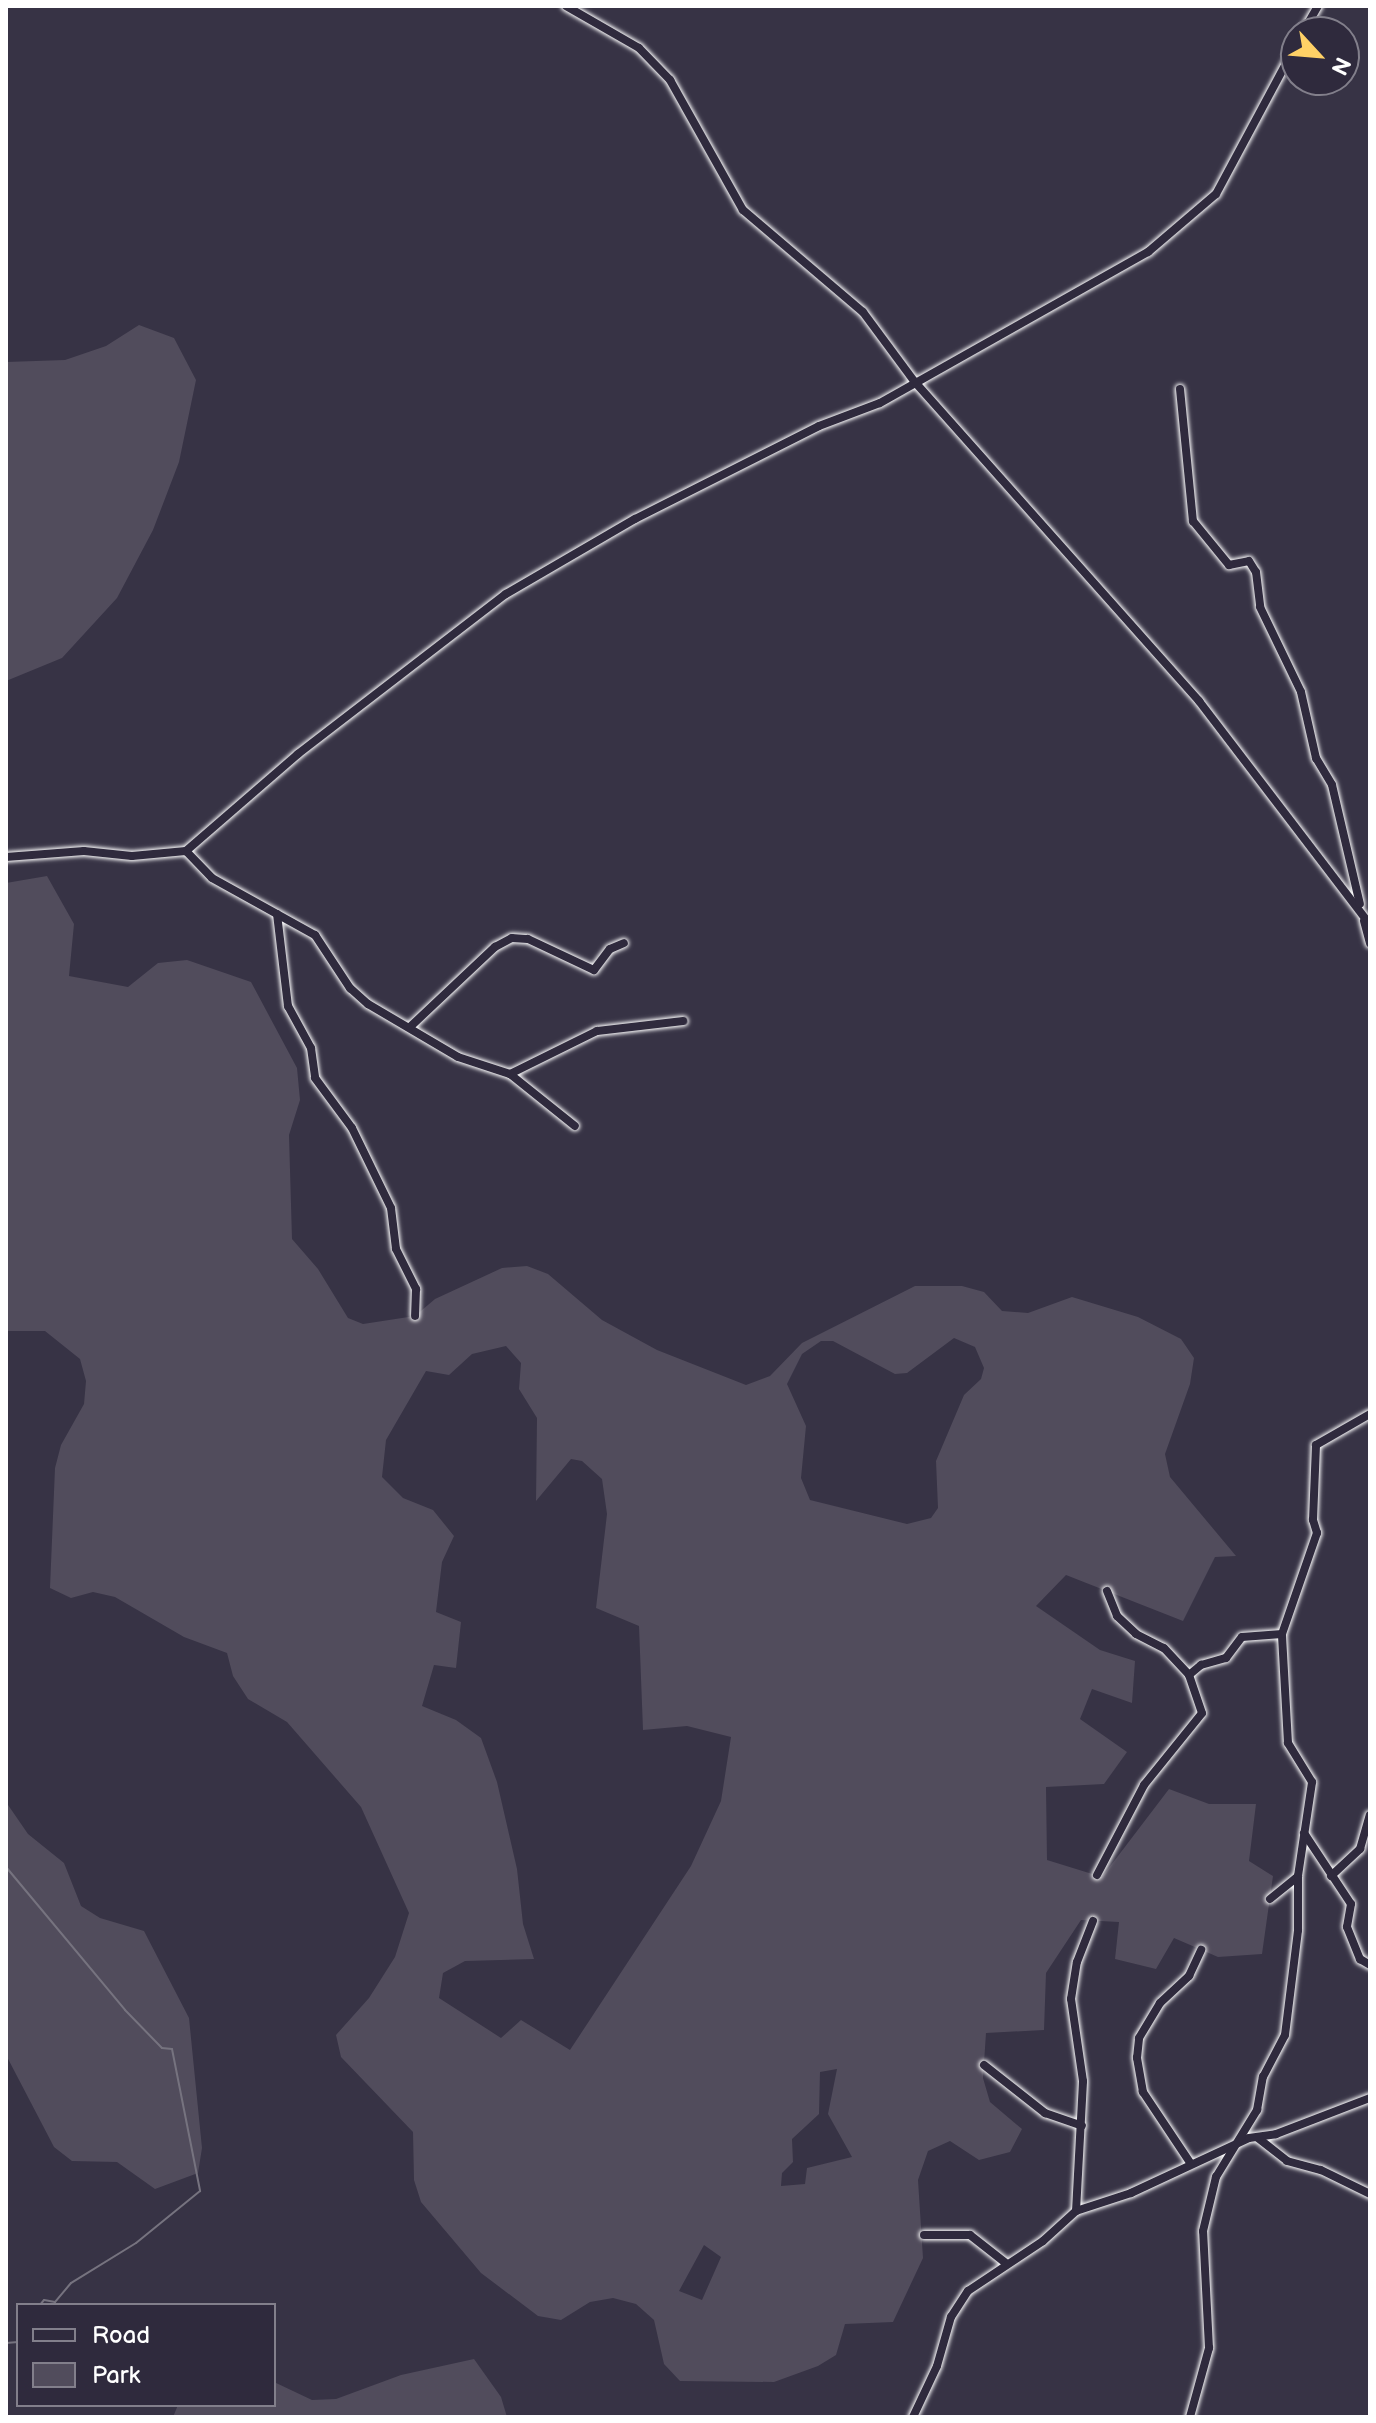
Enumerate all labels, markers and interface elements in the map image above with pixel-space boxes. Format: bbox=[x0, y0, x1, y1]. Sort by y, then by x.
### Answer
north arrow bbox=[1280, 16, 1360, 96]
text: N bbox=[1324, 53, 1356, 79]
legend bbox=[16, 2303, 276, 2407]
text: Road bbox=[92, 2321, 150, 2350]
text: Park bbox=[92, 2361, 140, 2390]

